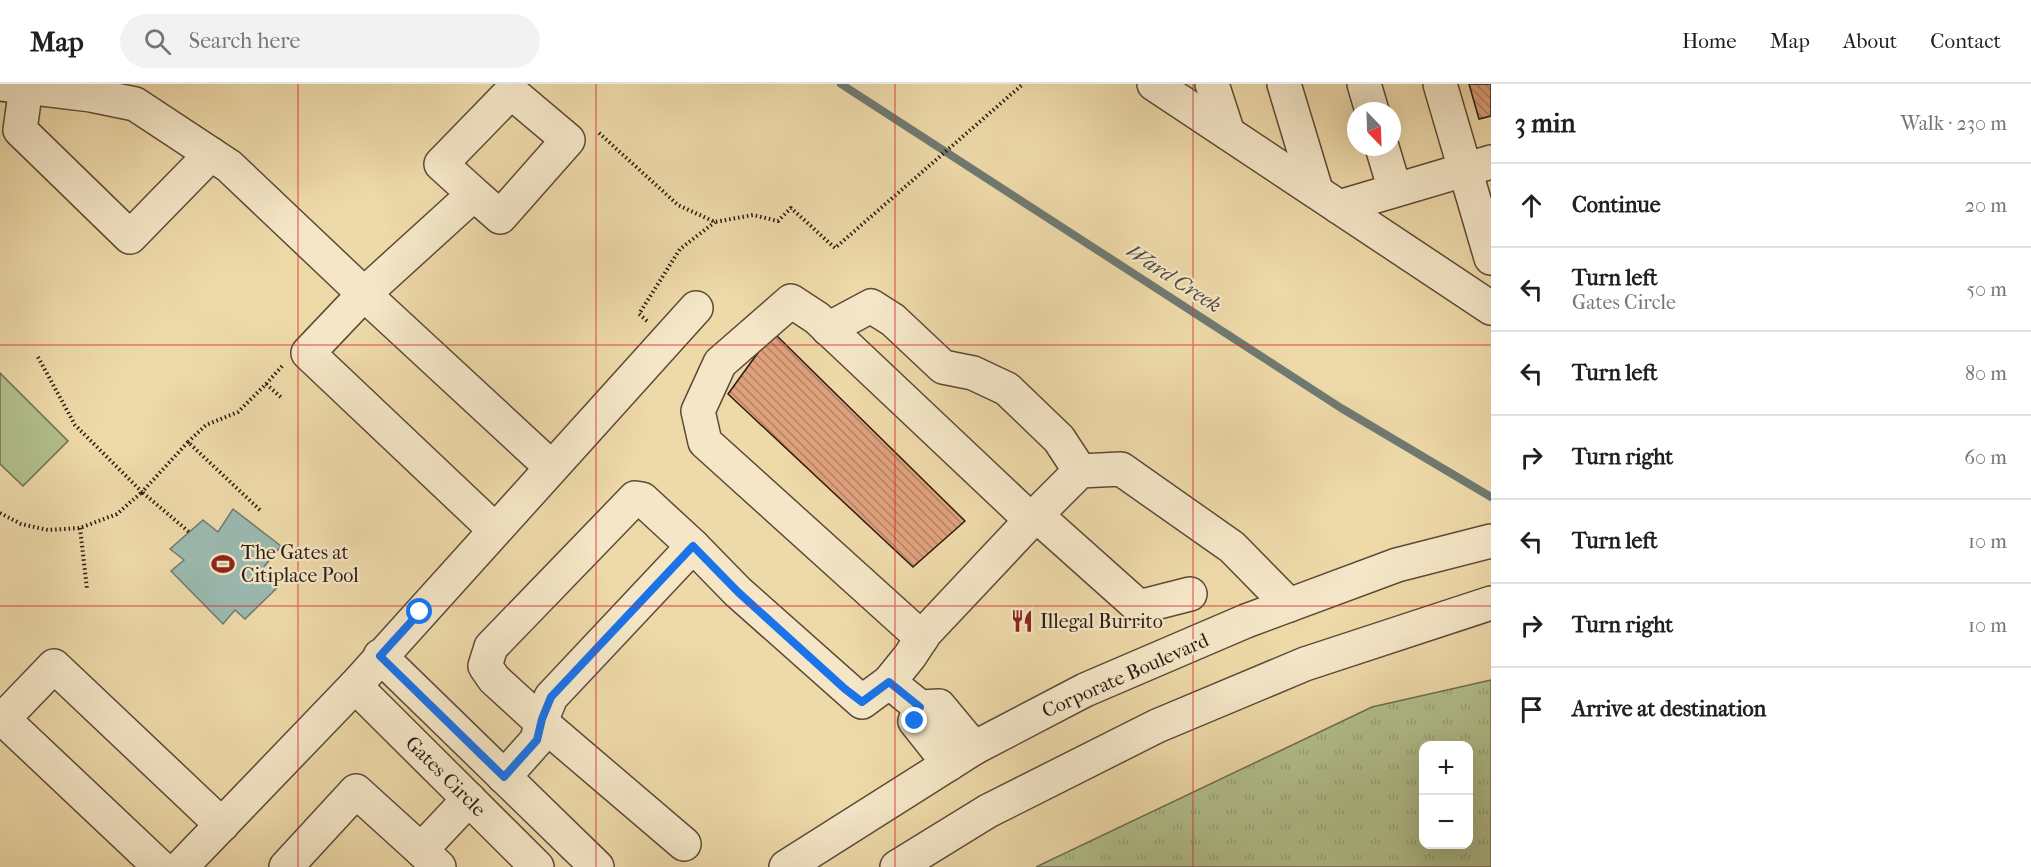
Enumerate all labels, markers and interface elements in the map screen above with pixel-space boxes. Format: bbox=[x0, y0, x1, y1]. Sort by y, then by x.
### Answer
search box bbox=[120, 14, 540, 68]
text: Map bbox=[30, 25, 84, 58]
icon: search bbox=[141, 25, 174, 58]
text: Search here bbox=[189, 28, 300, 54]
text: Home bbox=[1682, 29, 1737, 53]
text: Map bbox=[1770, 29, 1810, 53]
text: About bbox=[1843, 29, 1897, 53]
text: Contact bbox=[1930, 29, 2001, 53]
north arrow bbox=[1347, 102, 1401, 156]
text: 3 min bbox=[1515, 108, 1576, 139]
text: Walk · 230 m bbox=[1901, 112, 2007, 135]
icon: ahead bbox=[1515, 189, 1548, 222]
text: Continue bbox=[1572, 192, 1661, 218]
text: 20 m bbox=[1965, 194, 2007, 217]
water label: Ward Creek bbox=[1122, 239, 1226, 317]
text: Turn left bbox=[1572, 265, 1658, 291]
icon: left bbox=[1515, 273, 1548, 306]
text: 50 m bbox=[1966, 278, 2007, 301]
text: Gates Circle bbox=[1572, 291, 1676, 314]
icon: left bbox=[1515, 357, 1548, 390]
text: Turn left bbox=[1572, 360, 1658, 386]
text: 80 m bbox=[1965, 362, 2007, 385]
icon: right bbox=[1515, 441, 1548, 474]
text: Turn right bbox=[1572, 444, 1673, 470]
text: 60 m bbox=[1964, 446, 2007, 469]
icon: left bbox=[1515, 525, 1548, 558]
text: Turn left bbox=[1572, 528, 1658, 554]
text: 10 m bbox=[1968, 530, 2007, 553]
place label: The Gates at Citiplace Pool bbox=[241, 541, 359, 587]
sports icon: The Gates at Citiplace Pool bbox=[210, 551, 236, 577]
route start bbox=[406, 598, 432, 624]
restaurant icon: Illegal Burrito bbox=[1009, 608, 1035, 634]
icon: right bbox=[1515, 609, 1548, 642]
place label: Illegal Burrito bbox=[1040, 610, 1163, 633]
text: Turn right bbox=[1572, 612, 1673, 638]
text: 10 m bbox=[1968, 614, 2007, 637]
street label: Corporate Boulevard bbox=[1038, 628, 1213, 723]
icon: arrive bbox=[1515, 693, 1548, 726]
text: Arrive at destination bbox=[1572, 696, 1766, 722]
route end bbox=[901, 707, 927, 733]
street label: Gates Circle bbox=[401, 732, 491, 821]
map controls bbox=[1419, 741, 1473, 849]
button: + bbox=[1419, 741, 1473, 795]
button: − bbox=[1419, 795, 1473, 849]

